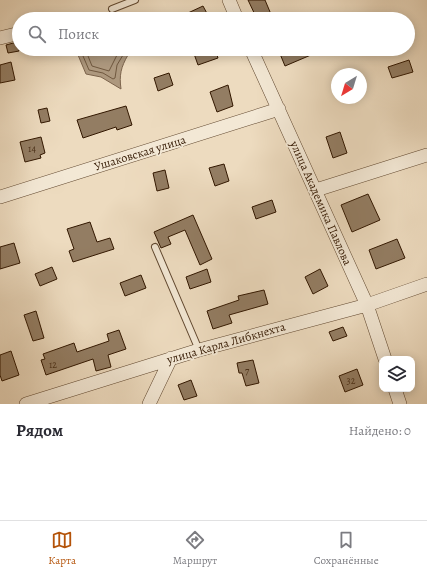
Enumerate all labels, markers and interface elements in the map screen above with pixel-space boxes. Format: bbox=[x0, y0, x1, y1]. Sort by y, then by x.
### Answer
search box bbox=[12, 12, 415, 56]
icon: search bbox=[26, 23, 48, 45]
text: Поиск bbox=[58, 24, 99, 44]
north arrow bbox=[331, 68, 367, 104]
street label: Ушаковская улица bbox=[92, 131, 188, 175]
street label: улица Академика Павлова bbox=[286, 137, 356, 268]
house number: 14 bbox=[28, 142, 36, 155]
street label: улица Карла Либкнехта bbox=[164, 318, 288, 368]
map controls bbox=[379, 356, 415, 392]
button: layers bbox=[379, 356, 415, 392]
house number: 12 bbox=[49, 358, 57, 371]
house number: 7 bbox=[245, 364, 250, 377]
house number: 32 bbox=[347, 374, 356, 387]
text: Рядом bbox=[16, 419, 63, 442]
text: Найдено: 0 bbox=[349, 422, 411, 439]
tab: Карта bbox=[48, 529, 76, 568]
tab: Маршрут bbox=[173, 529, 217, 568]
tab: Сохранённые bbox=[314, 529, 379, 568]

